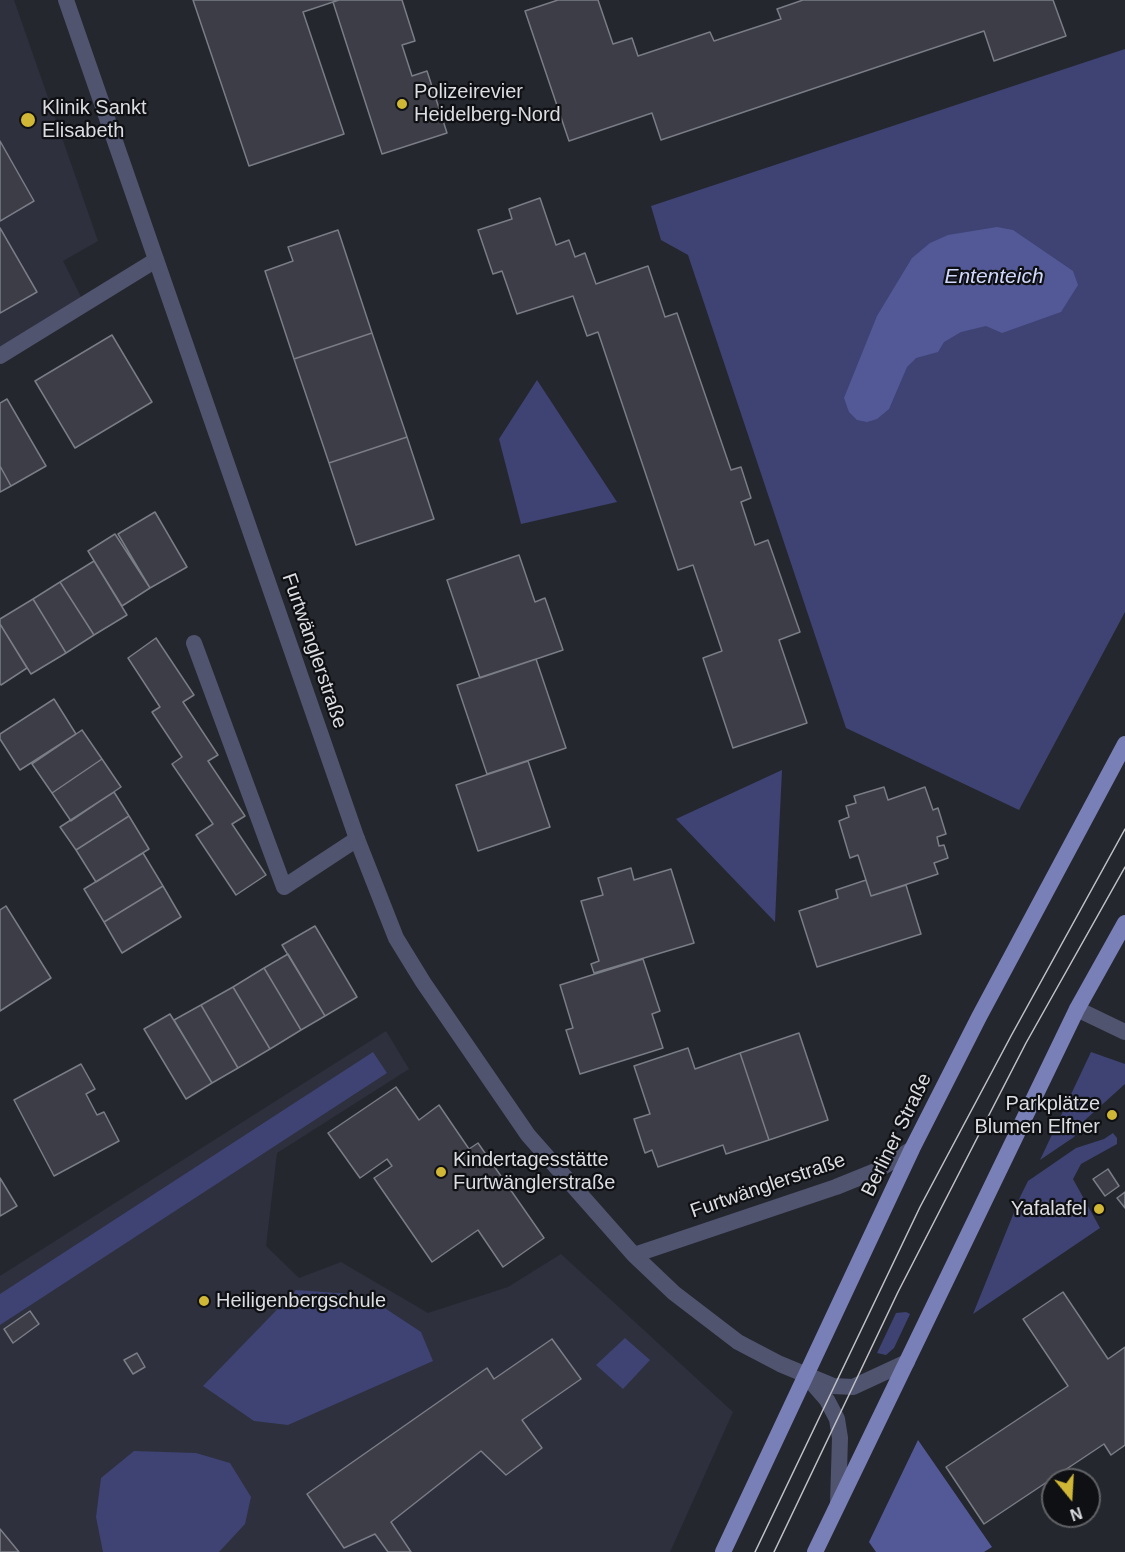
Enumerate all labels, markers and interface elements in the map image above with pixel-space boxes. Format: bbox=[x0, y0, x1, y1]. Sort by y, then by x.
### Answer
place label: Polizeirevier Heidelberg-Nord bbox=[414, 80, 561, 127]
place label: Klinik Sankt Elisabeth bbox=[42, 96, 146, 143]
marker: Polizeirevier Heidelberg-Nord bbox=[395, 97, 409, 111]
marker: Klinik Sankt Elisabeth bbox=[19, 111, 37, 129]
water label: Ententeich bbox=[944, 264, 1044, 290]
street label: Furtwänglerstraße bbox=[276, 570, 352, 732]
street label: Berliner Straße bbox=[857, 1069, 937, 1201]
place label: Parkplätze Blumen Elfner bbox=[974, 1092, 1100, 1139]
marker: Parkplätze Blumen Elfner bbox=[1105, 1108, 1119, 1122]
place label: Kindertagesstätte Furtwänglerstraße bbox=[453, 1148, 615, 1195]
street label: Furtwänglerstraße bbox=[687, 1148, 849, 1224]
marker: Kindertagesstätte Furtwänglerstraße bbox=[434, 1165, 448, 1179]
place label: Yafalafel bbox=[1011, 1197, 1087, 1221]
marker: Yafalafel bbox=[1092, 1202, 1106, 1216]
place label: Heiligenbergschule bbox=[216, 1289, 386, 1313]
marker: Heiligenbergschule bbox=[197, 1294, 211, 1308]
north arrow bbox=[1041, 1468, 1101, 1528]
text: N bbox=[1068, 1504, 1084, 1524]

